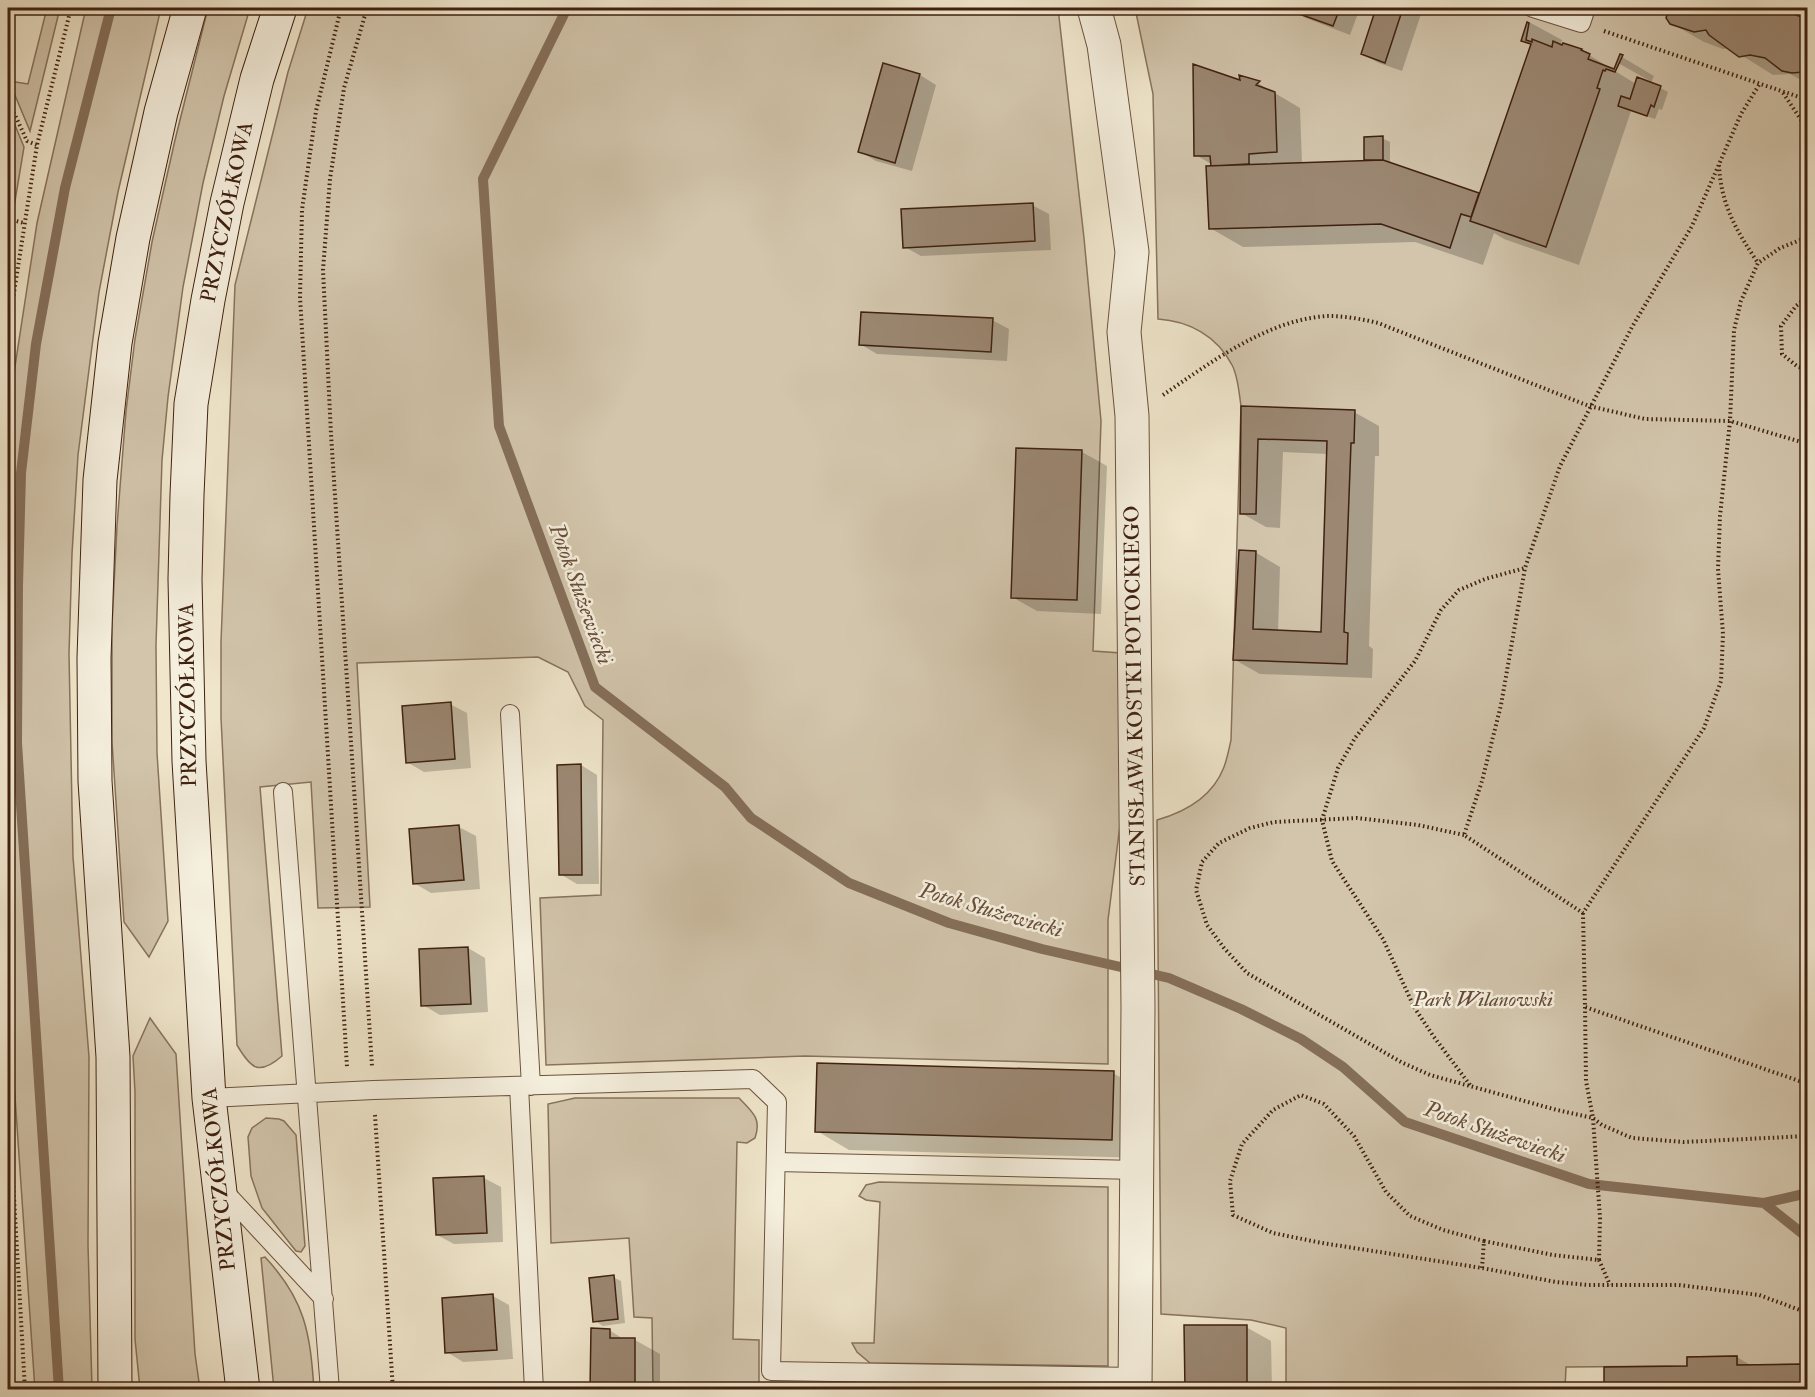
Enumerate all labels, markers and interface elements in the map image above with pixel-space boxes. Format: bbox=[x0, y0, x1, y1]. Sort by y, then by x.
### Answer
street label: PRZYCZÓŁKOWA bbox=[195, 119, 259, 305]
street label: STANISŁAWA KOSTKI POTOCKIEGO bbox=[1118, 505, 1152, 887]
water label: Potok Służewiecki bbox=[542, 519, 619, 668]
street label: PRZYCZÓŁKOWA bbox=[173, 603, 203, 787]
water label: Potok Służewiecki bbox=[915, 876, 1066, 944]
park label: Park Wilanowski bbox=[1412, 986, 1553, 1013]
street label: PRZYCZÓŁKOWA bbox=[196, 1086, 242, 1272]
water label: Potok Służewiecki bbox=[1420, 1094, 1570, 1169]

